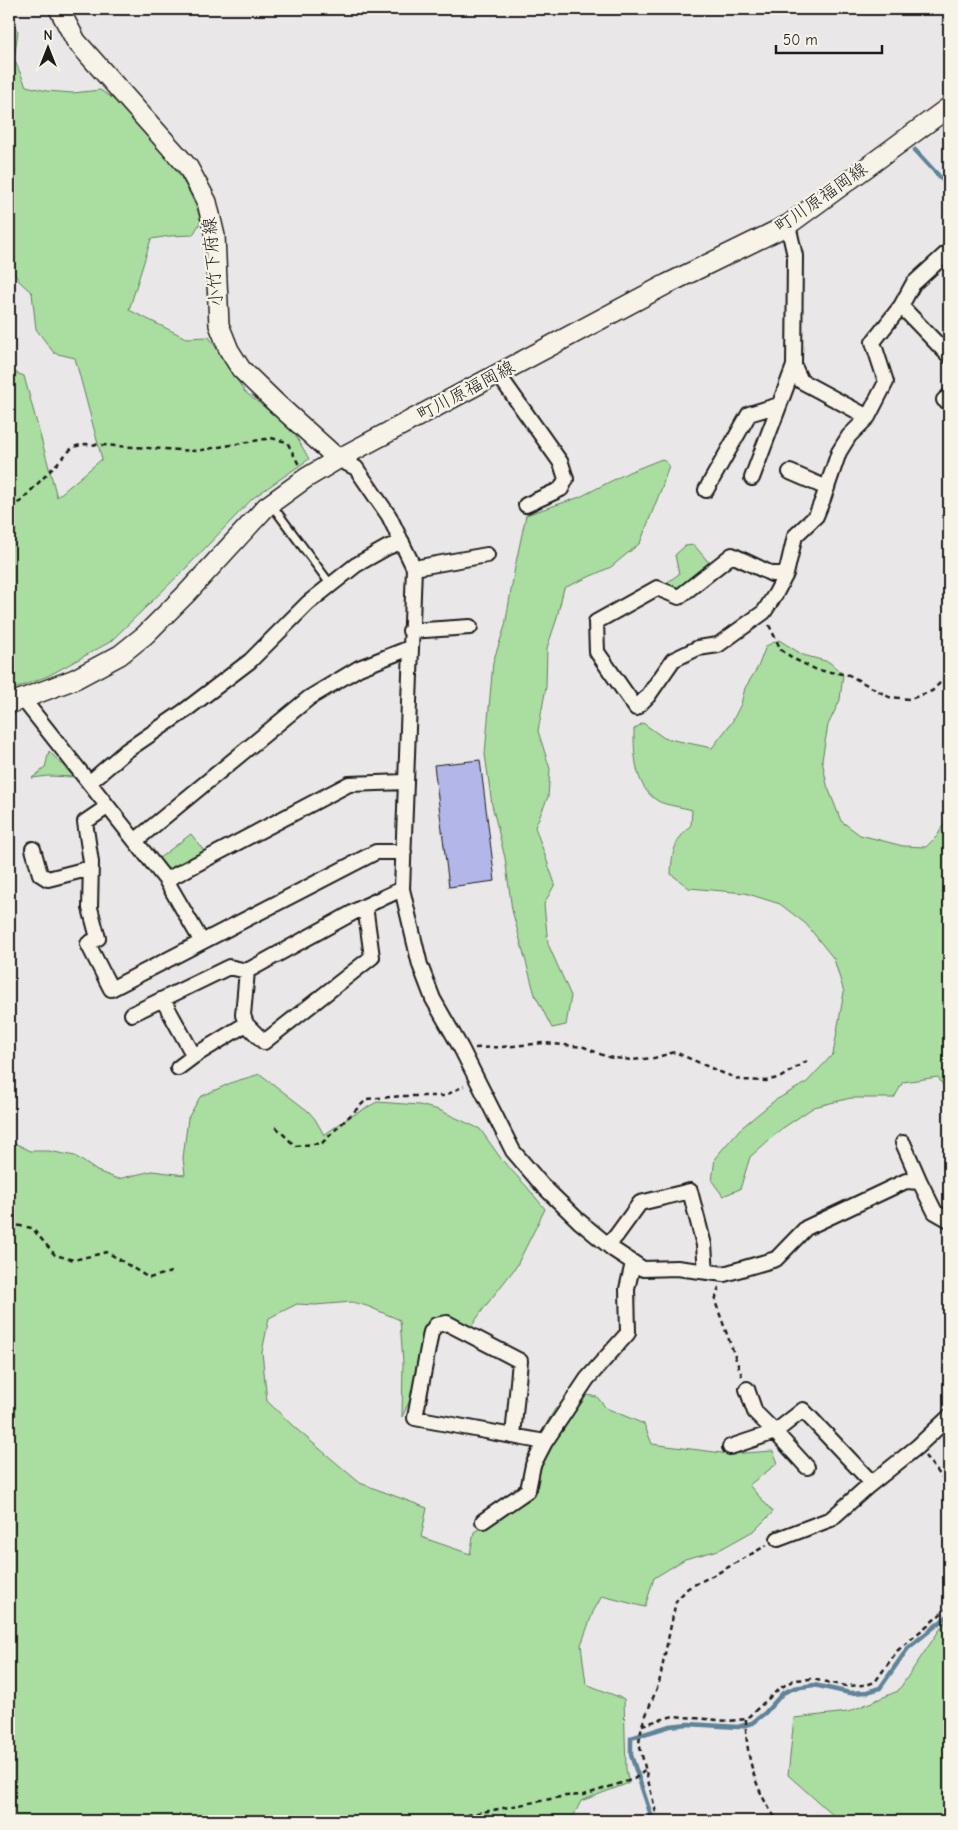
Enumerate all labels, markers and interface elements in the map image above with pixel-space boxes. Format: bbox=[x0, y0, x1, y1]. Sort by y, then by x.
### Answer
north arrow bbox=[22, 22, 72, 72]
scale bar bbox=[776, 22, 882, 54]
text: N bbox=[43, 27, 53, 44]
text: 50 m bbox=[783, 31, 818, 49]
street label: 町川原福岡線 bbox=[771, 158, 871, 238]
street label: 小竹下府線 bbox=[199, 216, 227, 308]
street label: 町川原福岡線 bbox=[413, 356, 519, 426]

